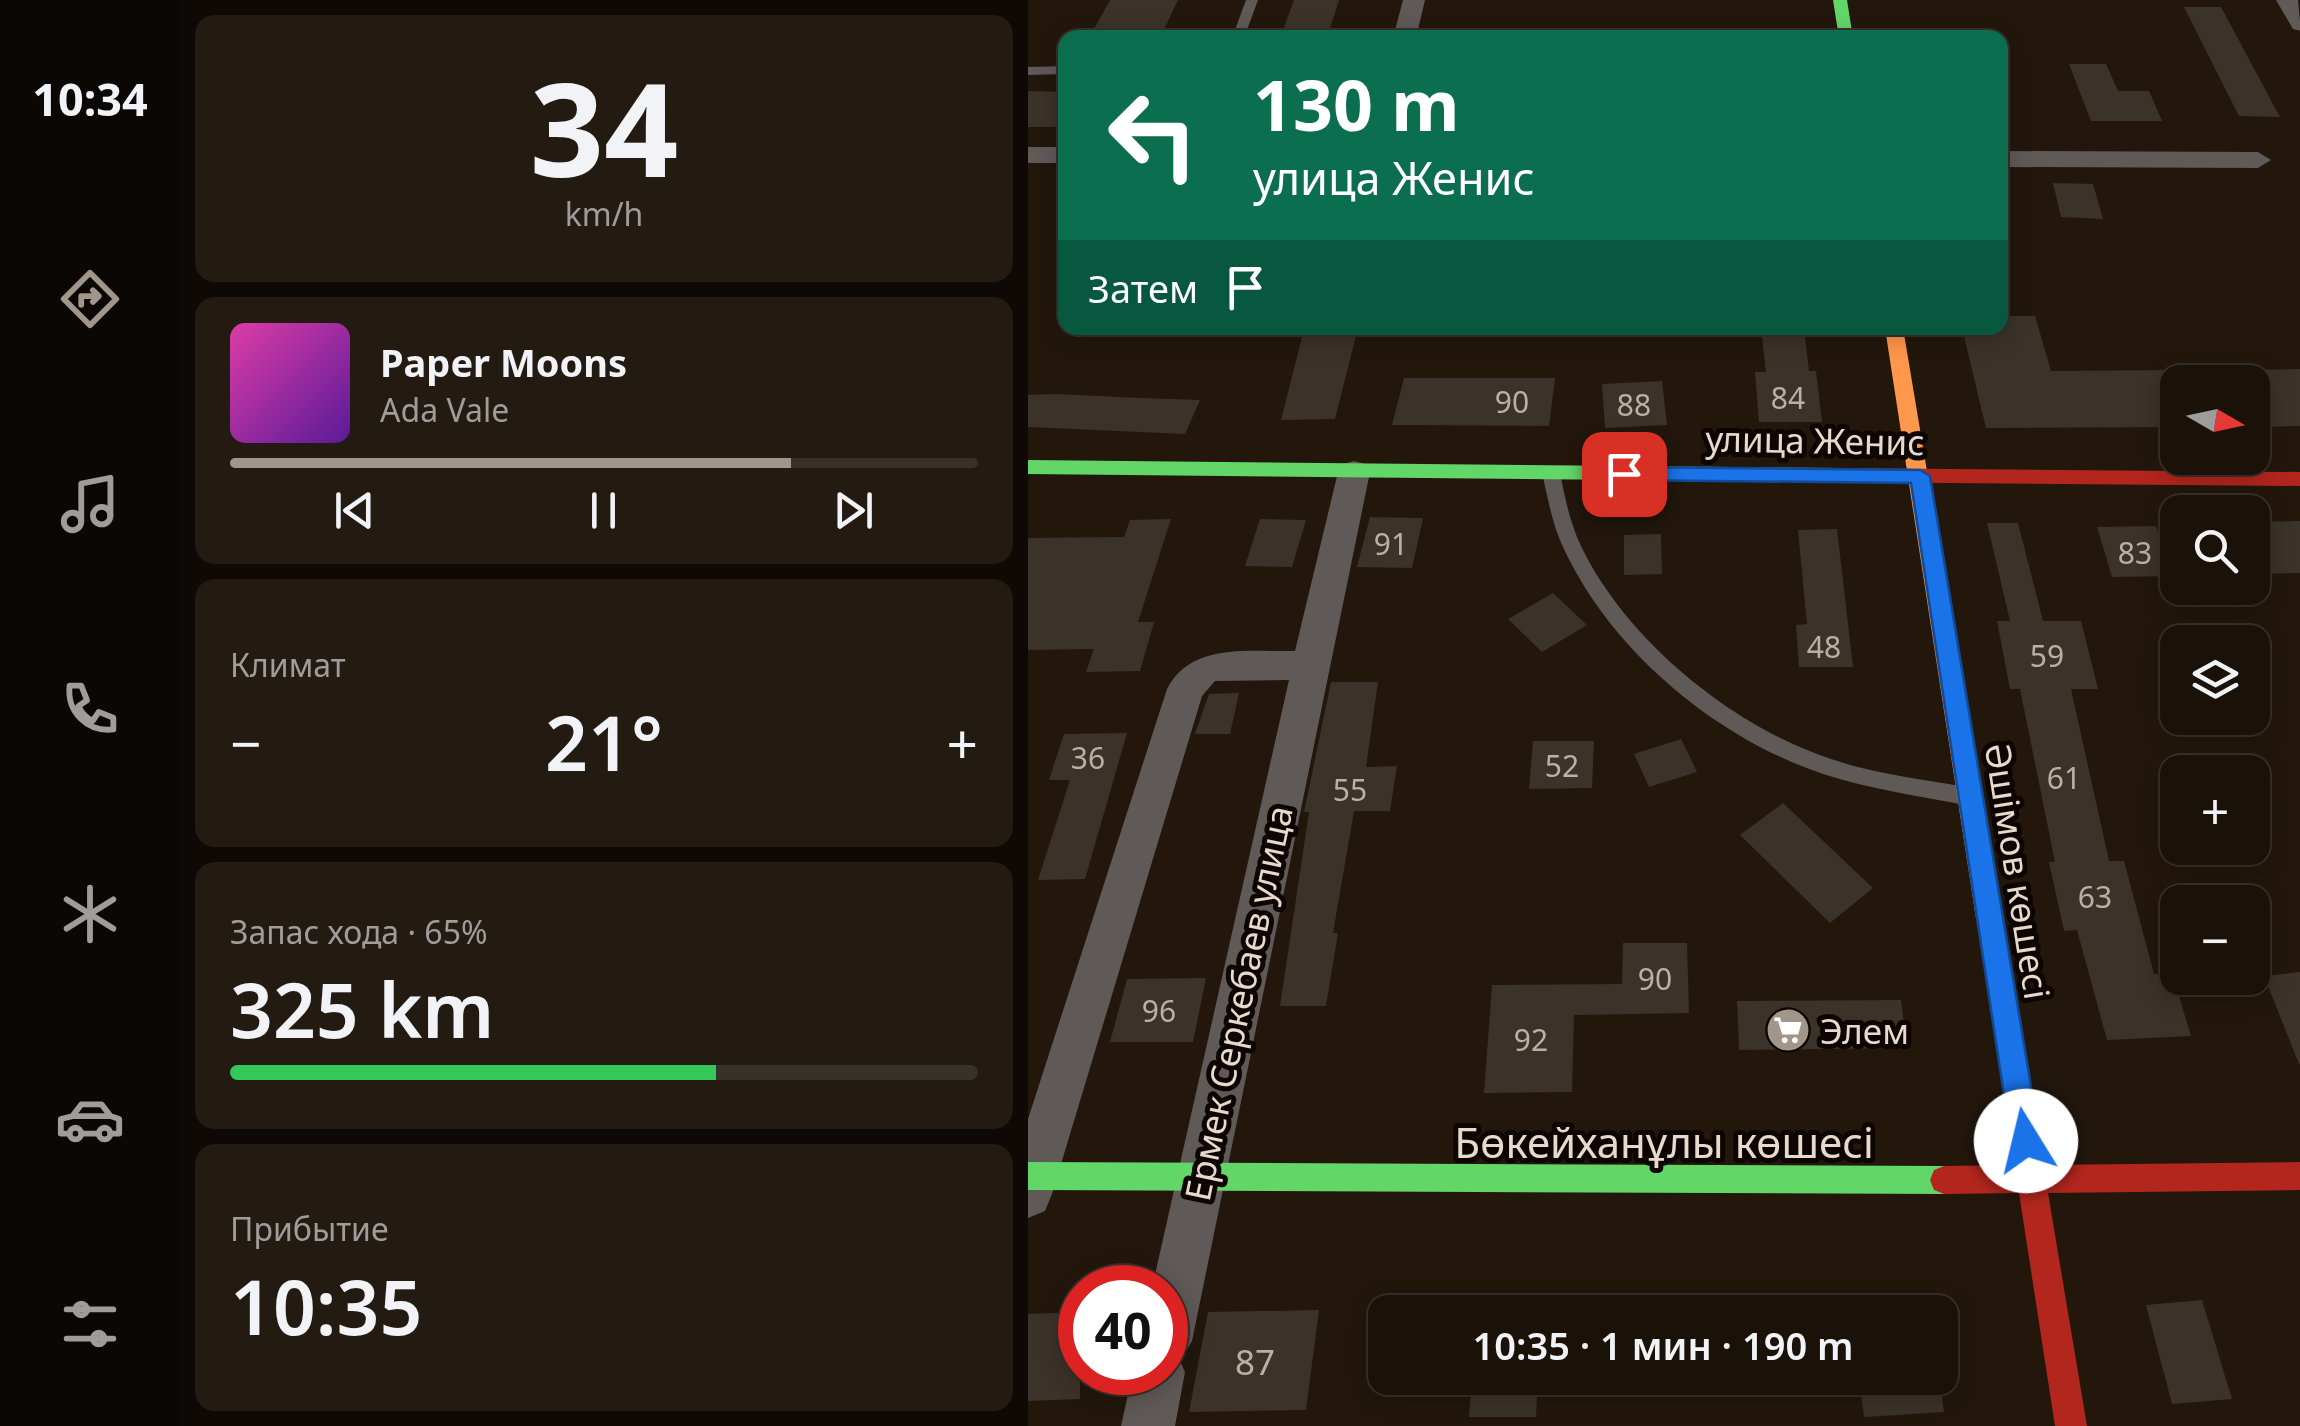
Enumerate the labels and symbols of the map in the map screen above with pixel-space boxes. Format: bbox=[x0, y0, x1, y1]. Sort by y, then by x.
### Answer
north arrow bbox=[2160, 365, 2270, 475]
house number: 84 bbox=[1771, 377, 1805, 418]
house number: 90 bbox=[1495, 381, 1529, 422]
house number: 88 bbox=[1617, 384, 1651, 425]
street label: улица Женис bbox=[1705, 415, 1925, 465]
pin bbox=[1582, 432, 1667, 517]
house number: 91 bbox=[1374, 523, 1408, 564]
house number: 83 bbox=[2118, 532, 2152, 573]
house number: 48 bbox=[1807, 626, 1841, 667]
house number: 59 bbox=[2030, 635, 2064, 676]
house number: 36 bbox=[1071, 737, 1105, 778]
street label: Әшімов көшесі bbox=[1975, 740, 2061, 1002]
house number: 52 bbox=[1545, 745, 1579, 786]
house number: 61 bbox=[2047, 757, 2081, 798]
house number: 55 bbox=[1333, 769, 1367, 810]
street label: Ермек Серкебаев улица bbox=[1173, 801, 1303, 1205]
house number: 63 bbox=[2078, 876, 2112, 917]
house number: 90 bbox=[1638, 958, 1672, 999]
house number: 96 bbox=[1142, 990, 1176, 1031]
supermarket icon: Элем bbox=[1765, 1007, 1811, 1053]
place label: Элем bbox=[1820, 1007, 1909, 1054]
house number: 92 bbox=[1514, 1019, 1548, 1060]
position arrow bbox=[1974, 1089, 2078, 1193]
street label: Бөкейханұлы көшесі bbox=[1454, 1113, 1874, 1170]
speed limit sign: 40 bbox=[1058, 1265, 1188, 1395]
house number: 87 bbox=[1235, 1338, 1275, 1385]

